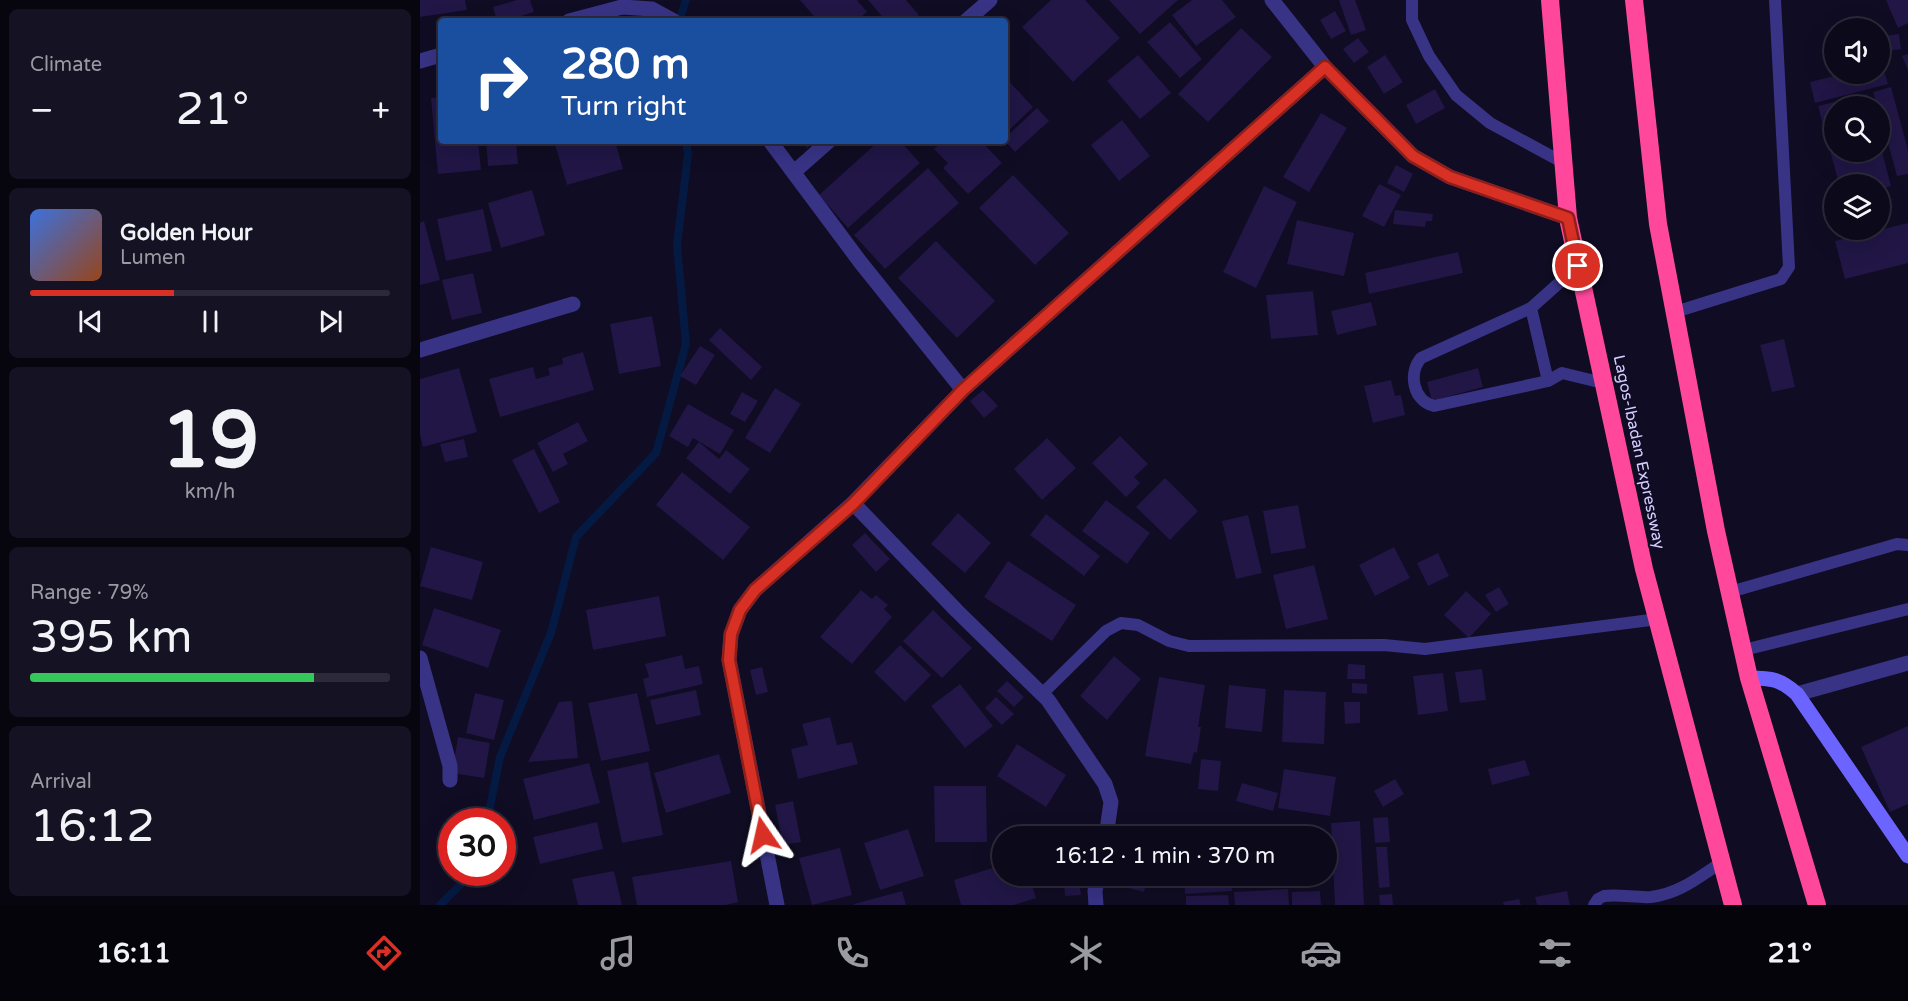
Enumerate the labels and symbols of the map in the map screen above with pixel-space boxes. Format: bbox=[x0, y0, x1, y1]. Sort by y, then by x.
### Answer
pin bbox=[1552, 240, 1603, 291]
street label: Lagos-Ibadan Expressway bbox=[1609, 353, 1669, 551]
position arrow bbox=[731, 803, 795, 867]
speed limit sign: 30 bbox=[438, 808, 516, 886]

